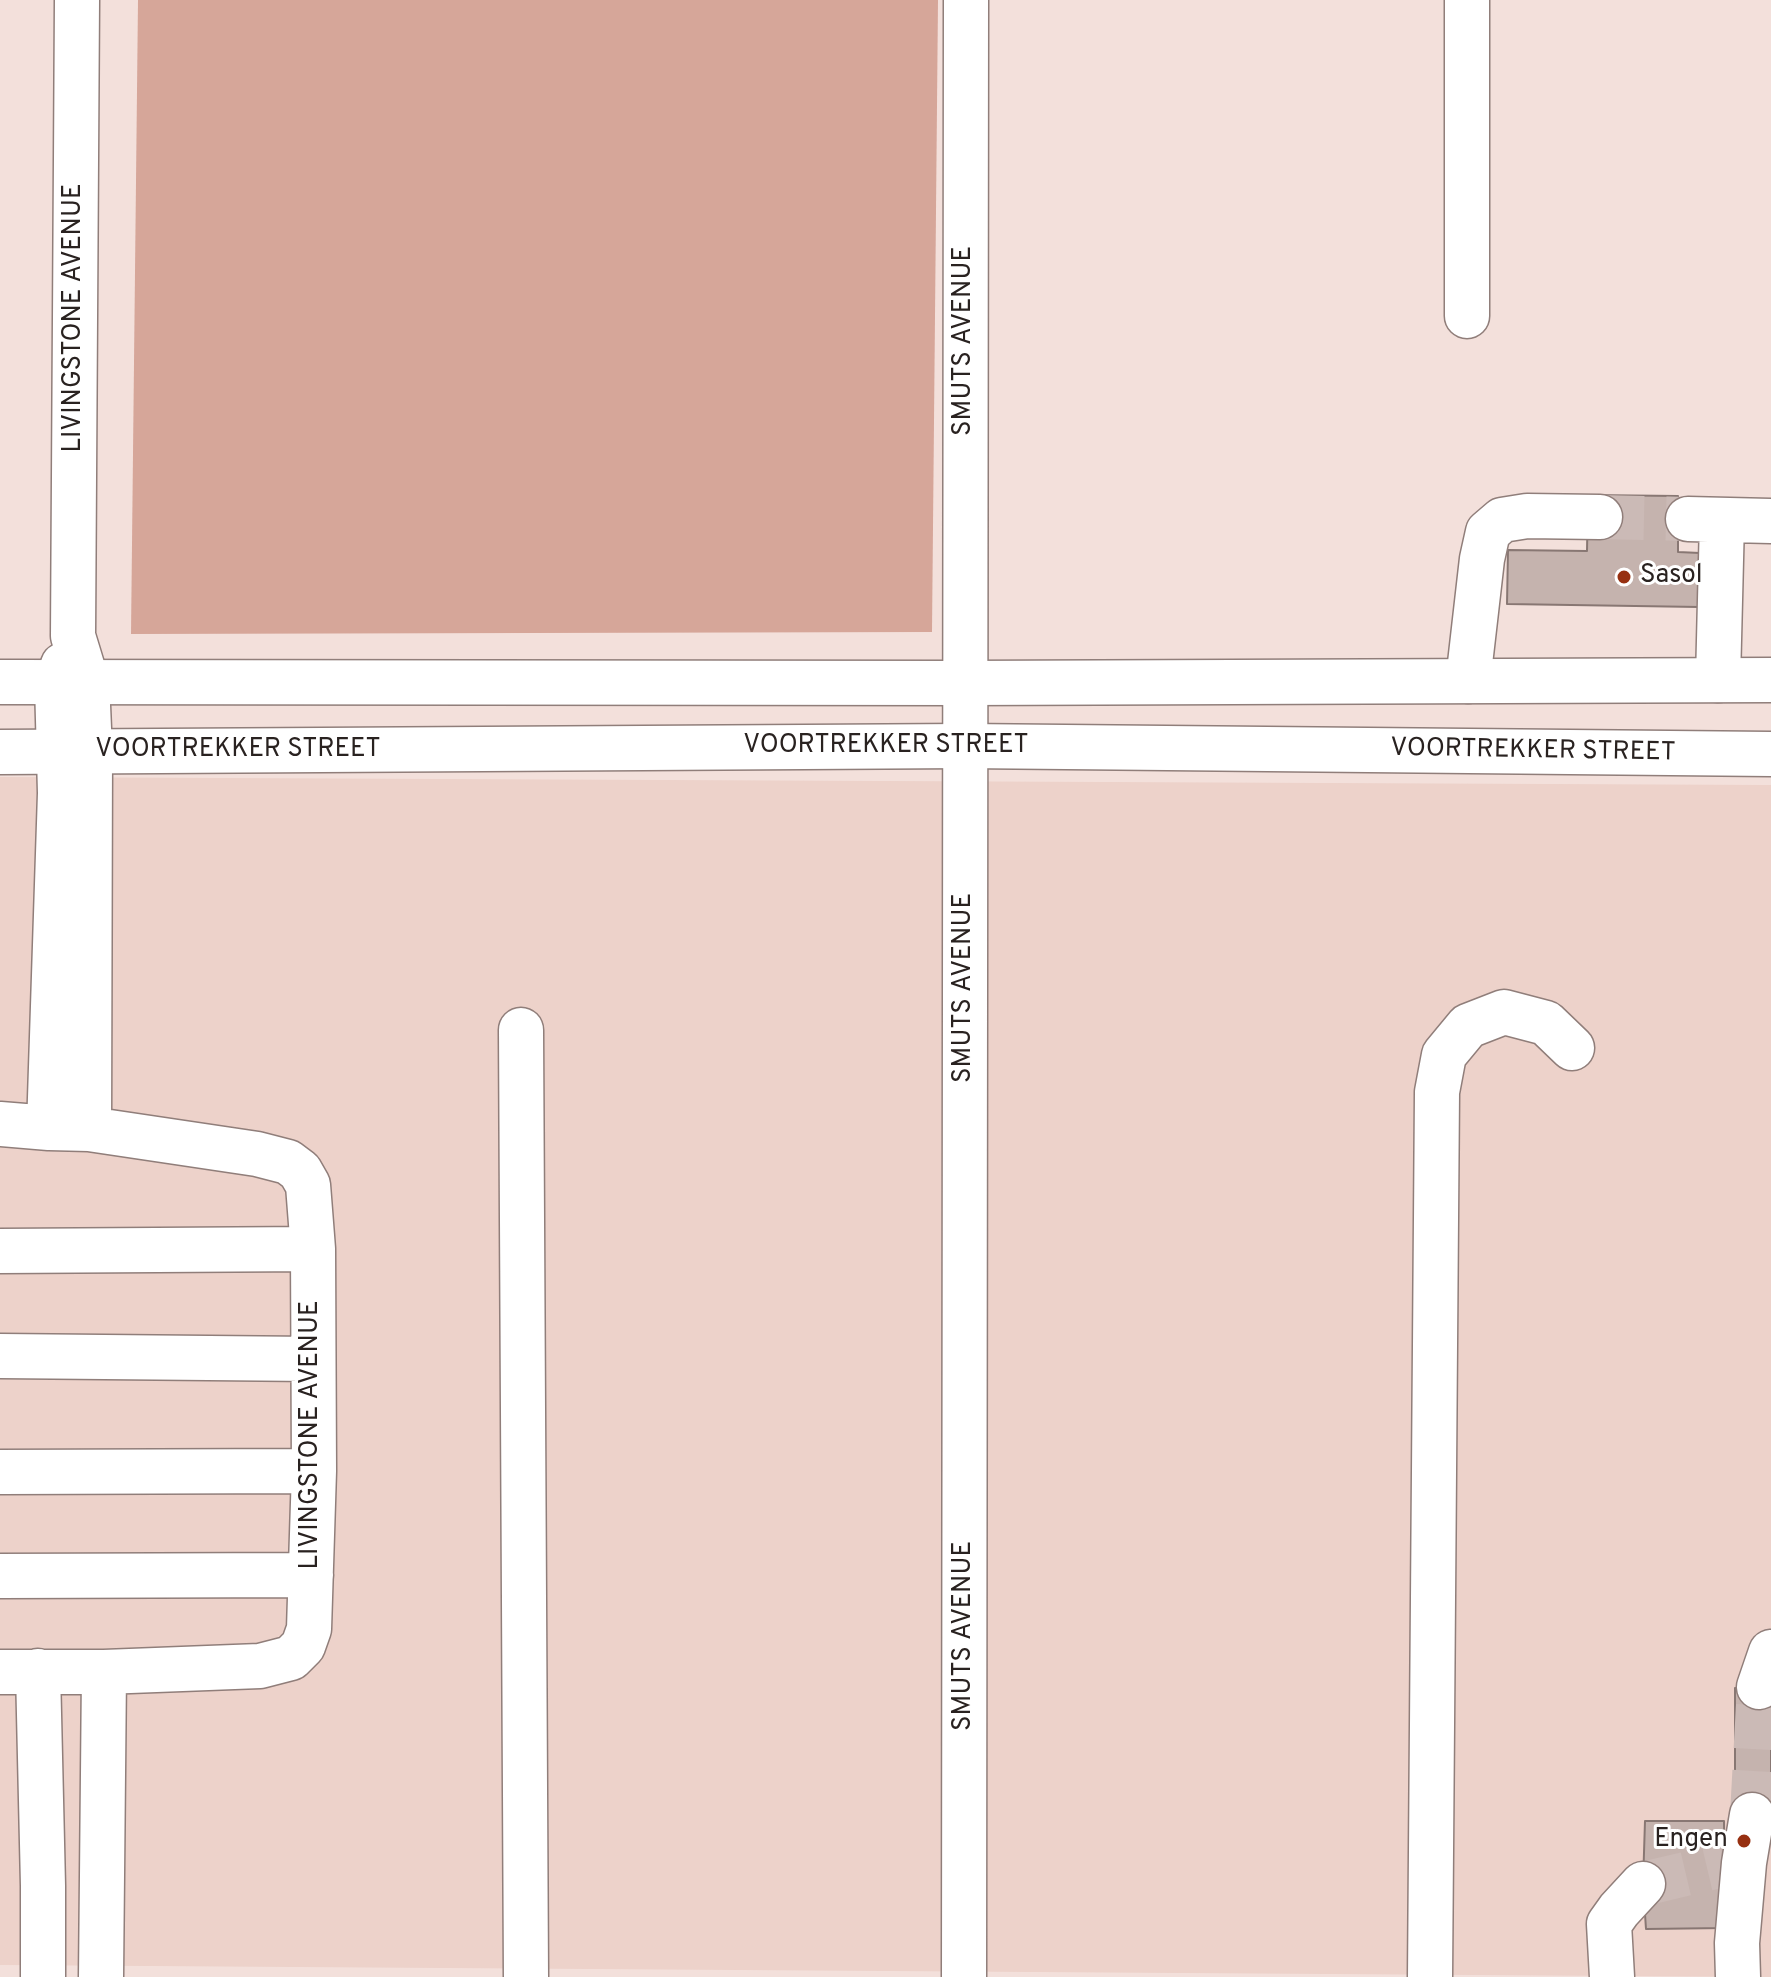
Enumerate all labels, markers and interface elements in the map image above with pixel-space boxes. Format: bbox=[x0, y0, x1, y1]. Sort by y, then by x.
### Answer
street label: LIVINGSTONE AVENUE bbox=[59, 184, 91, 452]
street label: SMUTS AVENUE bbox=[949, 246, 981, 436]
place label: Sasol bbox=[1640, 561, 1703, 593]
marker: Sasol bbox=[1615, 568, 1633, 586]
street label: VOORTREKKER STREET bbox=[743, 731, 1029, 763]
street label: VOORTREKKER STREET bbox=[1390, 734, 1676, 770]
street label: VOORTREKKER STREET bbox=[95, 735, 381, 767]
street label: SMUTS AVENUE bbox=[949, 893, 981, 1083]
street label: LIVINGSTONE AVENUE bbox=[296, 1301, 328, 1569]
street label: SMUTS AVENUE bbox=[949, 1541, 981, 1731]
place label: Engen bbox=[1654, 1825, 1728, 1857]
marker: Engen bbox=[1735, 1832, 1753, 1850]

